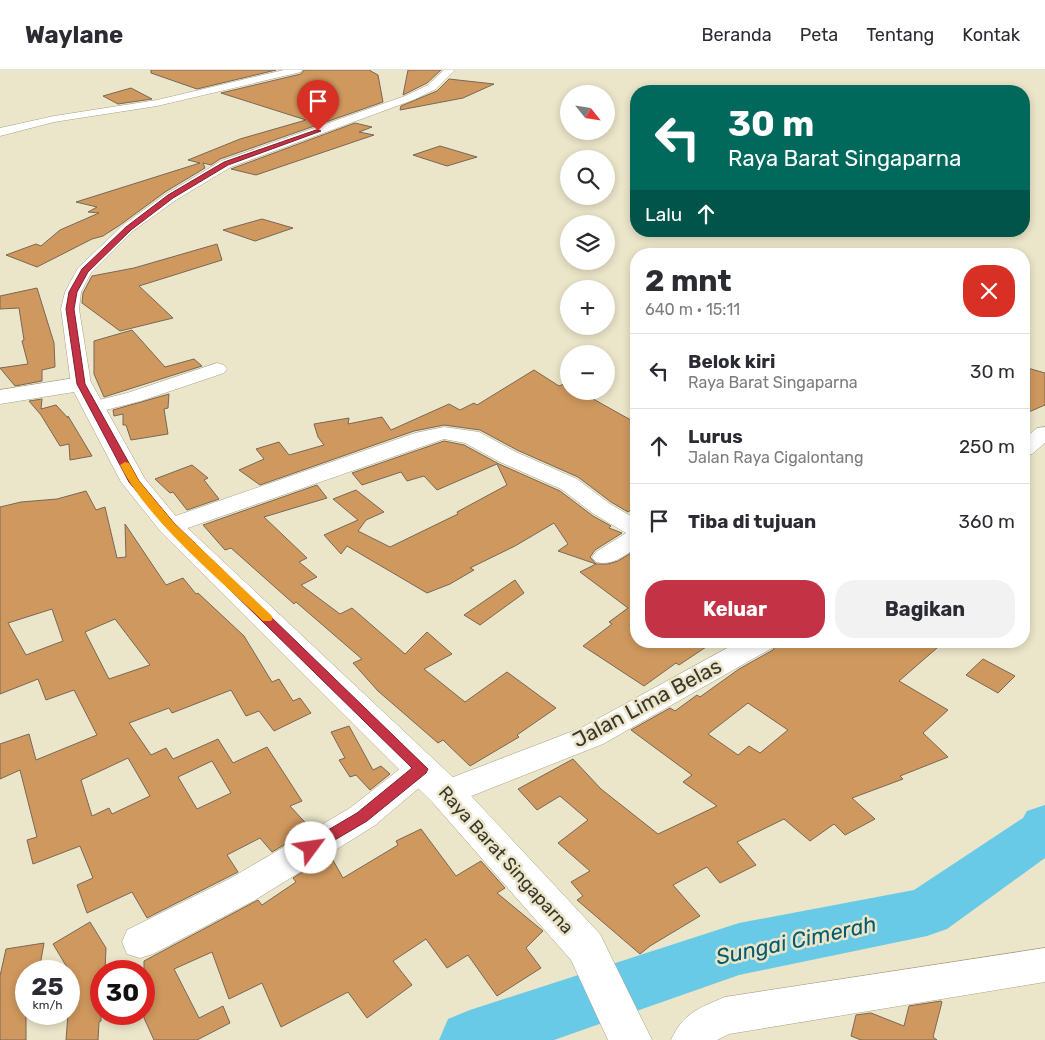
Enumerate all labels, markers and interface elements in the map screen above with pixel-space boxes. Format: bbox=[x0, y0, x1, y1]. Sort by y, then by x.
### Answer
text: Waylane bbox=[25, 21, 123, 49]
text: Beranda bbox=[701, 24, 772, 46]
text: Peta bbox=[800, 24, 838, 46]
text: Tentang bbox=[866, 24, 934, 46]
text: Kontak bbox=[962, 24, 1020, 46]
pin bbox=[297, 80, 339, 131]
north arrow bbox=[560, 85, 615, 140]
map controls bbox=[560, 85, 615, 400]
icon: arrive bbox=[304, 87, 332, 115]
text: 30 m bbox=[728, 103, 814, 145]
icon: left bbox=[645, 105, 710, 170]
text: Raya Barat Singaparna bbox=[728, 145, 961, 172]
button: search bbox=[560, 150, 615, 205]
icon: ahead bbox=[692, 200, 720, 228]
text: Lalu bbox=[645, 203, 682, 226]
button: layers bbox=[560, 215, 615, 270]
text: 2 mnt bbox=[645, 263, 732, 299]
button: close bbox=[963, 265, 1015, 317]
button: + bbox=[560, 280, 615, 335]
text: 640 m · 15:11 bbox=[645, 300, 740, 319]
button: − bbox=[560, 345, 615, 400]
text: Belok kiri bbox=[688, 350, 775, 373]
icon: left bbox=[645, 357, 673, 385]
text: 30 m bbox=[970, 360, 1015, 383]
text: Raya Barat Singaparna bbox=[688, 373, 858, 392]
text: Lurus bbox=[688, 425, 743, 448]
icon: ahead bbox=[645, 432, 673, 460]
text: 250 m bbox=[959, 435, 1015, 458]
text: Jalan Raya Cigalontang bbox=[688, 448, 864, 467]
icon: arrive bbox=[645, 507, 673, 535]
text: Tiba di tujuan bbox=[688, 510, 816, 533]
text: 360 m bbox=[959, 510, 1015, 533]
button: Keluar bbox=[645, 580, 825, 638]
button: Bagikan bbox=[835, 580, 1015, 638]
street label: Jalan Lima Belas bbox=[568, 653, 725, 752]
street label: Raya Barat Singaparna bbox=[434, 782, 578, 938]
position arrow bbox=[284, 821, 336, 873]
water label: Sungai Cimerah bbox=[713, 910, 879, 971]
speed limit sign: 30 bbox=[90, 960, 155, 1025]
text: 25 bbox=[31, 972, 64, 1001]
text: km/h bbox=[33, 998, 62, 1012]

